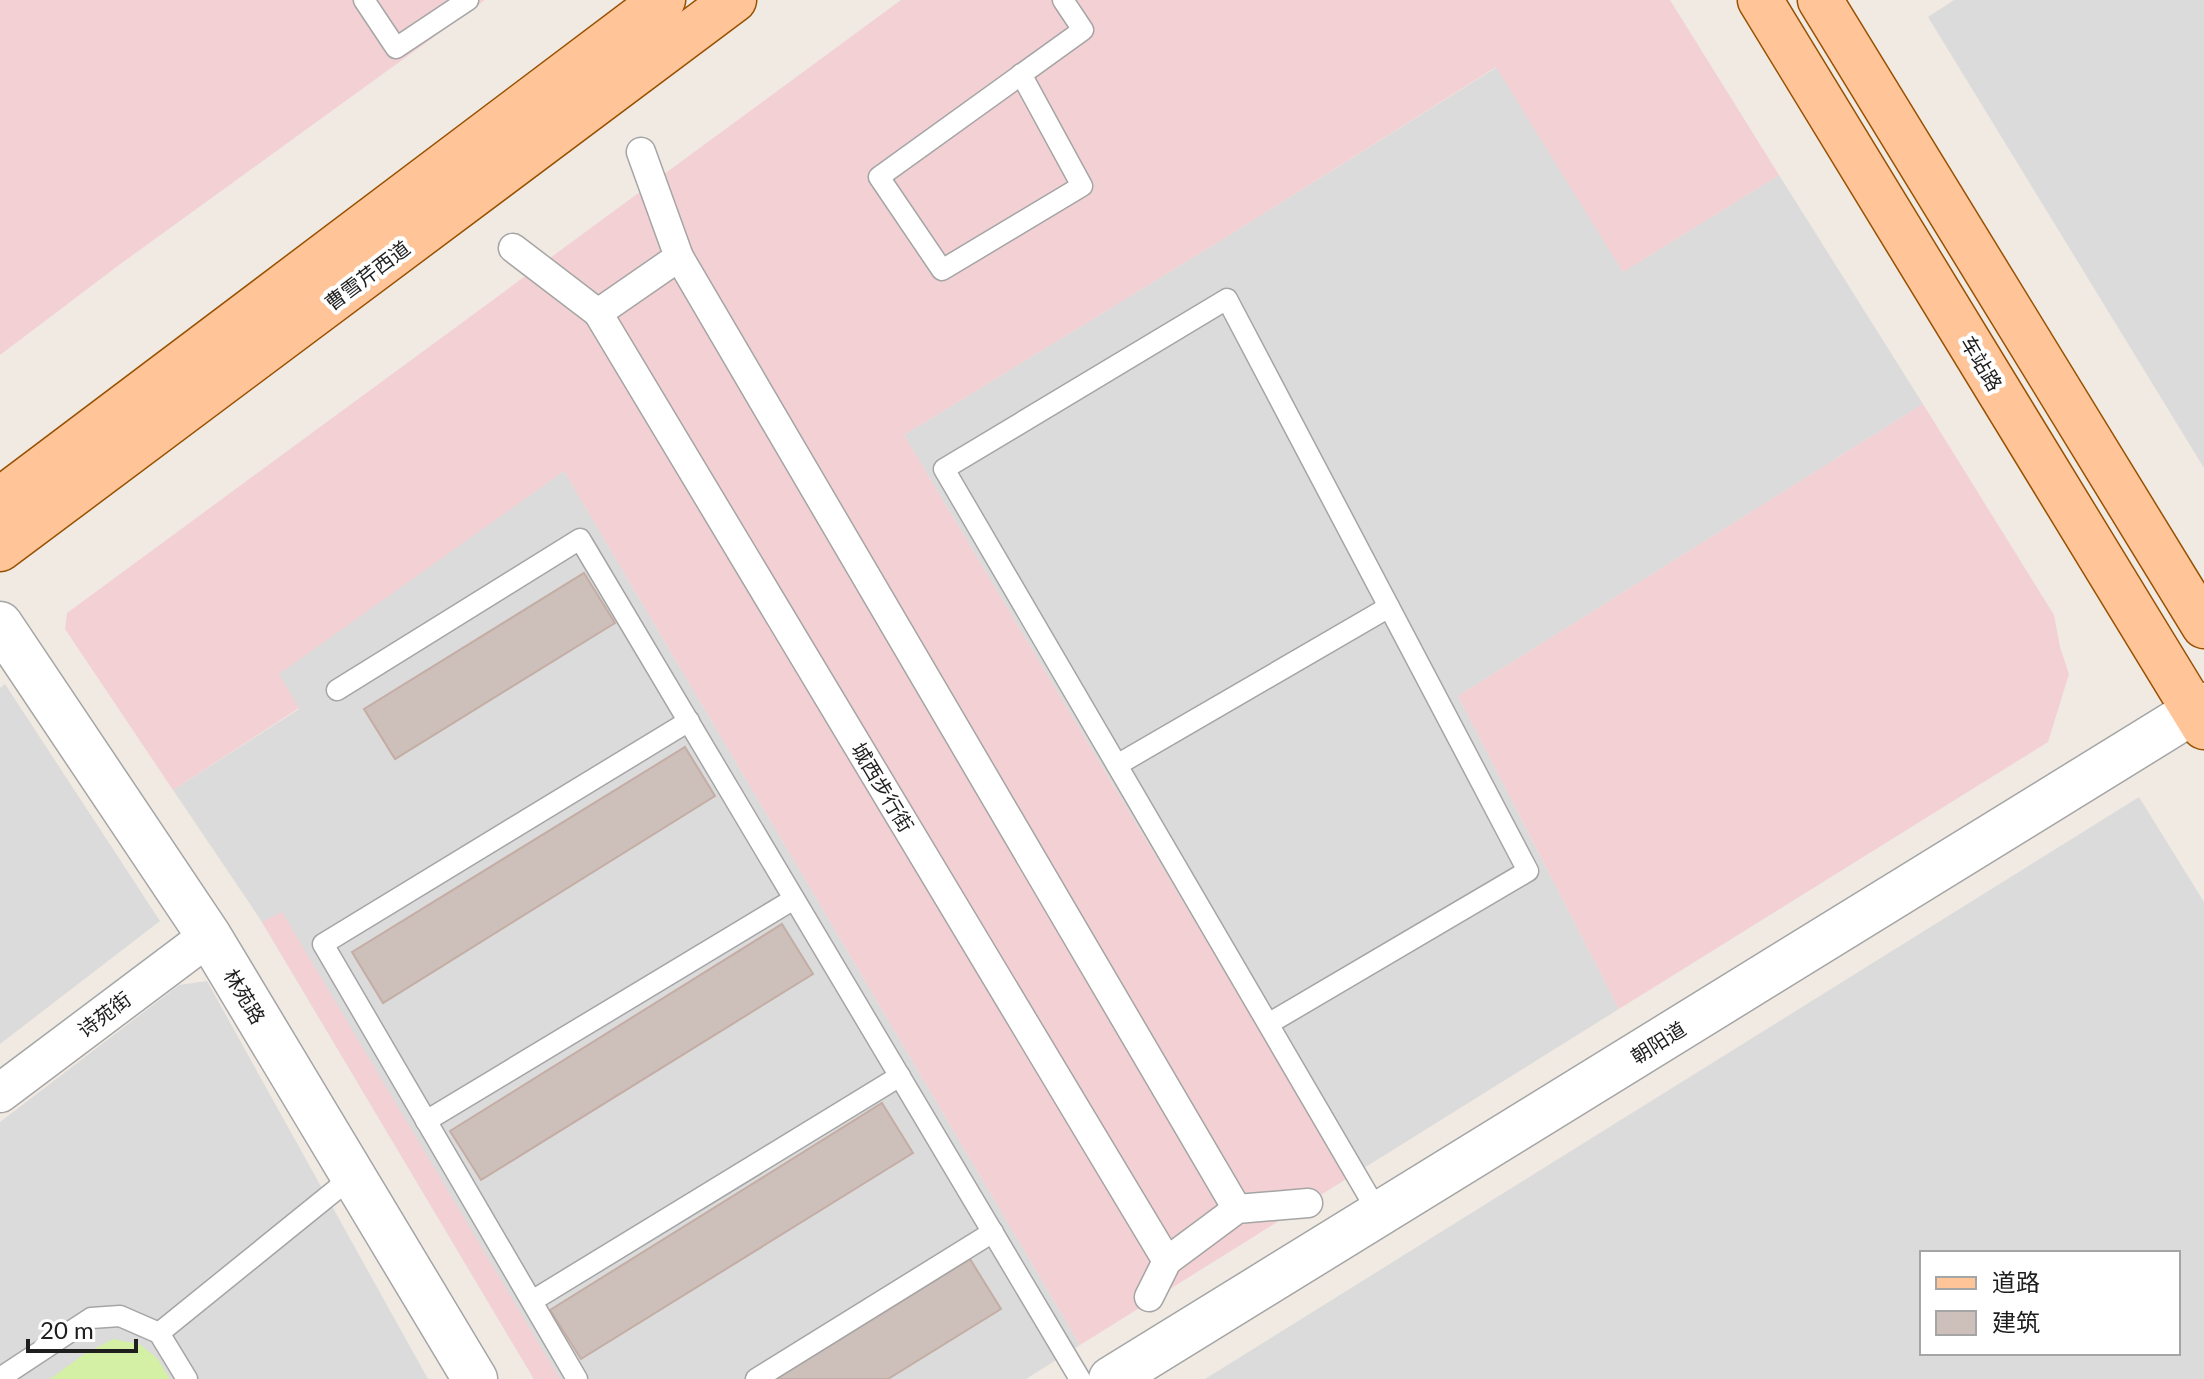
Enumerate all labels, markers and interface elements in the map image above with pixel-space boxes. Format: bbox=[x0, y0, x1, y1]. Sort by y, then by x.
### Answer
street label: 曹雪芹西道 bbox=[320, 235, 414, 315]
street label: 车站路 bbox=[1956, 331, 2008, 395]
street label: 城西步行街 bbox=[847, 738, 919, 836]
street label: 林苑路 bbox=[219, 964, 271, 1028]
street label: 诗苑街 bbox=[73, 986, 135, 1042]
street label: 朝阳道 bbox=[1626, 1016, 1690, 1068]
legend bbox=[1920, 1251, 2180, 1355]
text: 道路 bbox=[1992, 1267, 2040, 1296]
scale bar bbox=[28, 1303, 136, 1353]
text: 建筑 bbox=[1992, 1307, 2040, 1336]
text: 20 m bbox=[40, 1315, 94, 1344]

